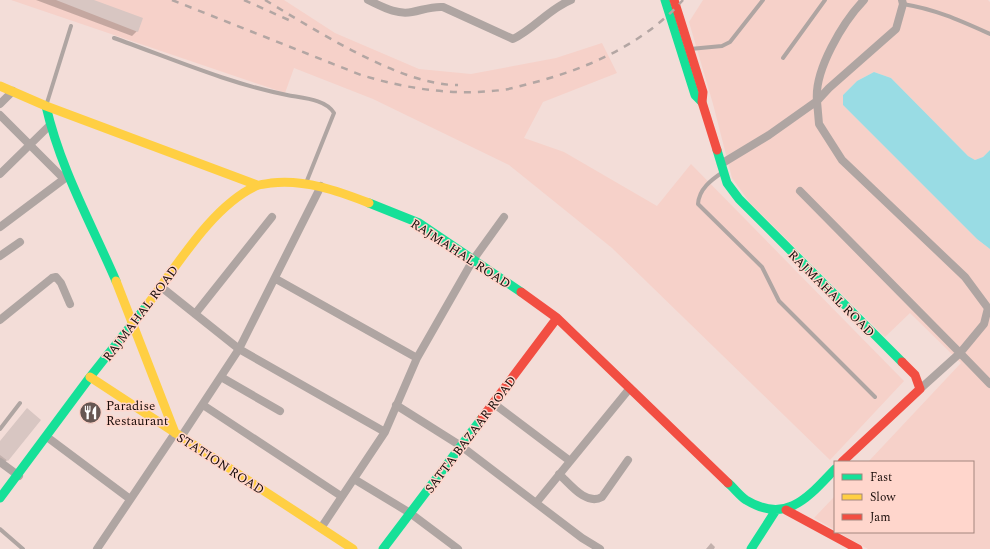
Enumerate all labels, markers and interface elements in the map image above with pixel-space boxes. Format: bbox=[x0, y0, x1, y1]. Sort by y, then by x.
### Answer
street label: RAJMAHAL ROAD bbox=[406, 214, 515, 294]
street label: RAJMAHAL ROAD bbox=[783, 246, 879, 342]
street label: RAJMAHAL ROAD bbox=[98, 261, 184, 366]
street label: SATTA BAZAAR ROAD bbox=[420, 372, 522, 498]
place label: Paradise Restaurant bbox=[106, 396, 169, 431]
restaurant icon: Paradise Restaurant bbox=[77, 399, 103, 425]
street label: STATION ROAD bbox=[173, 428, 268, 500]
legend bbox=[834, 461, 974, 533]
text: Fast bbox=[870, 468, 892, 487]
text: Slow bbox=[870, 488, 896, 507]
text: Jam bbox=[870, 508, 891, 527]

